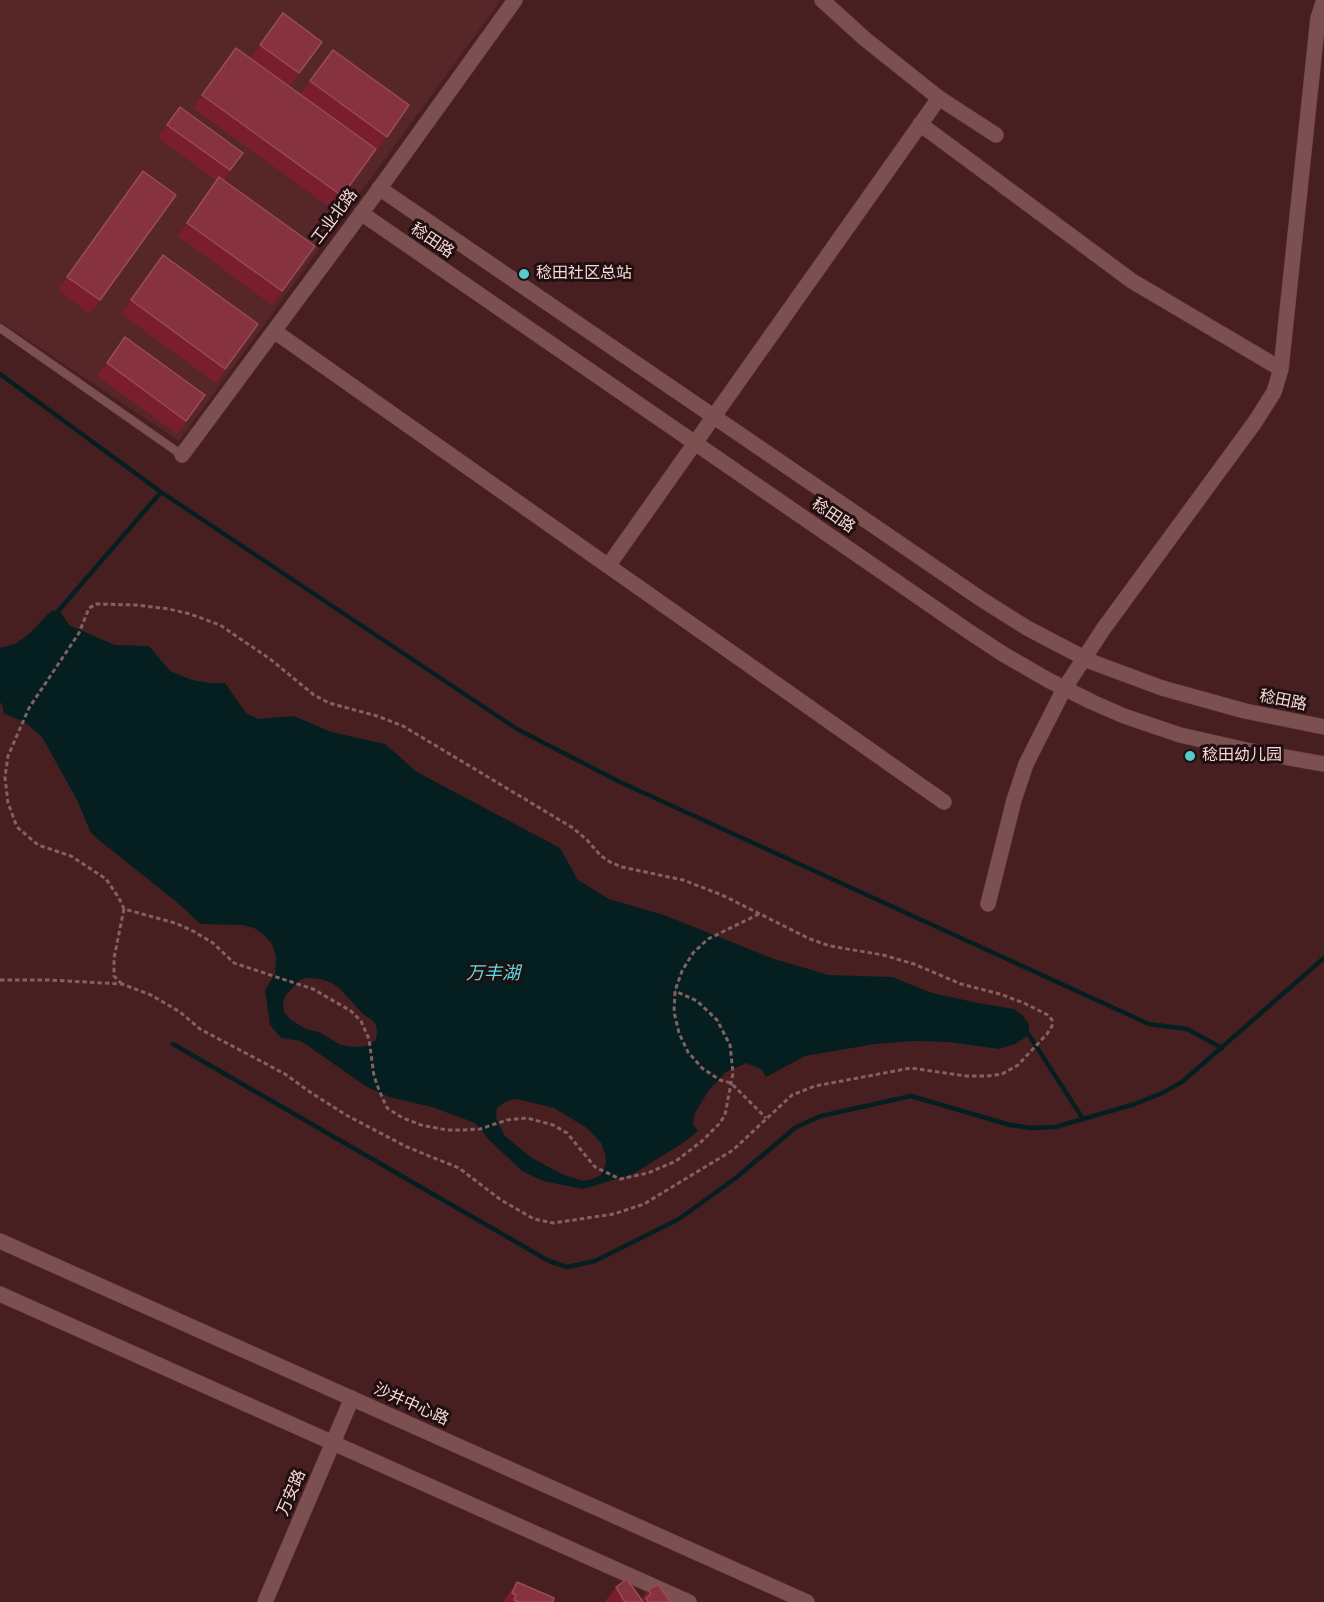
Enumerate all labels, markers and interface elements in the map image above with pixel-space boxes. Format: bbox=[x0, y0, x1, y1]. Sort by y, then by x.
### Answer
street label: 工业北路 bbox=[308, 186, 362, 248]
street label: 稔田路 bbox=[407, 220, 457, 262]
place label: 稔田社区总站 bbox=[536, 264, 632, 284]
marker: 稔田社区总站 bbox=[517, 267, 531, 281]
street label: 稔田路 bbox=[808, 495, 858, 537]
street label: 稔田路 bbox=[1258, 687, 1308, 715]
place label: 稔田幼儿园 bbox=[1202, 746, 1282, 766]
marker: 稔田幼儿园 bbox=[1183, 749, 1197, 763]
water label: 万丰湖 bbox=[466, 963, 520, 985]
street label: 沙井中心路 bbox=[371, 1380, 451, 1430]
street label: 万安路 bbox=[274, 1467, 310, 1519]

